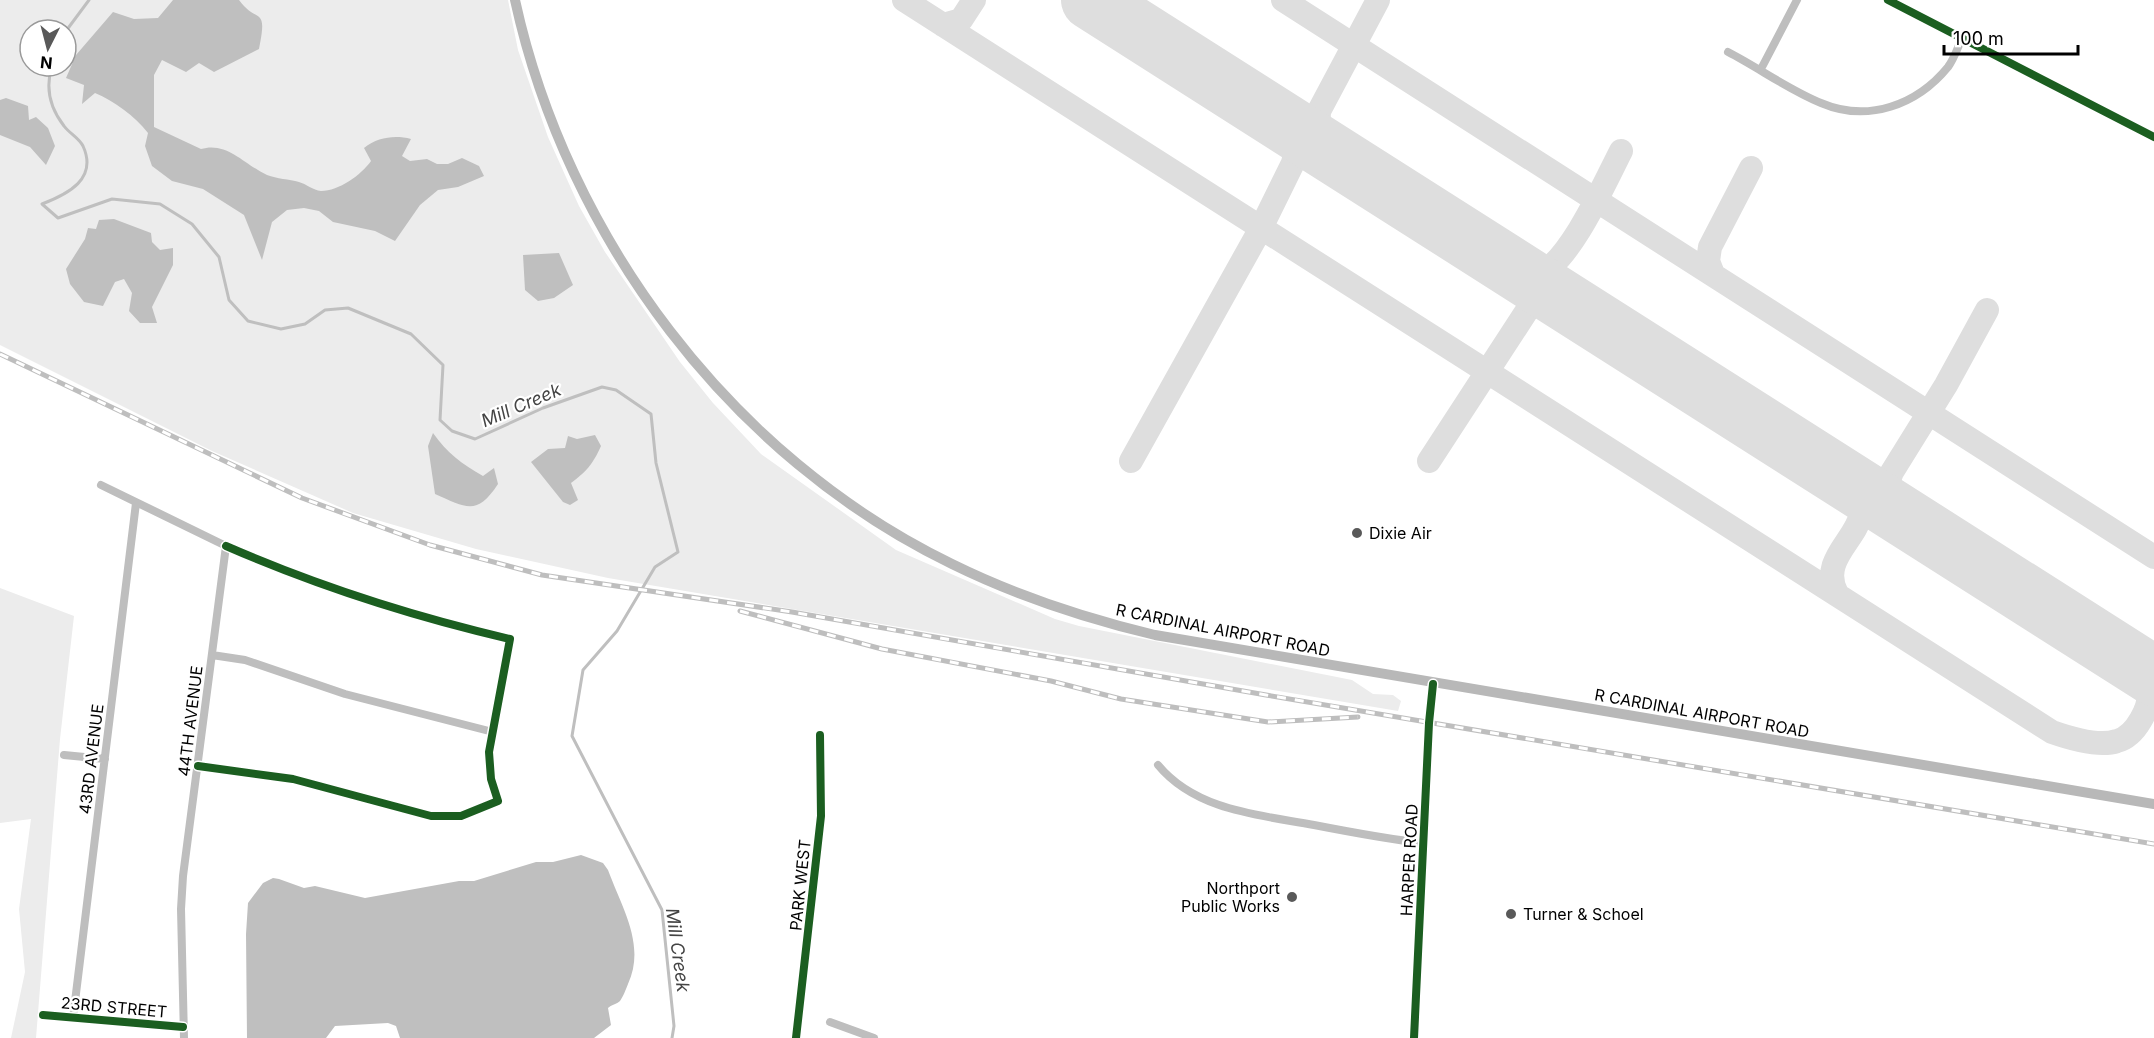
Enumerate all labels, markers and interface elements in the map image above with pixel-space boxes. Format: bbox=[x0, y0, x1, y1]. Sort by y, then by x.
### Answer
north arrow bbox=[18, 18, 78, 78]
scale bar bbox=[1944, 18, 2078, 56]
text: 100 m bbox=[1953, 28, 2004, 49]
text: N bbox=[39, 52, 54, 74]
water label: Mill Creek bbox=[478, 378, 565, 431]
place label: Dixie Air bbox=[1369, 523, 1432, 543]
marker: Dixie Air bbox=[1350, 526, 1364, 540]
street label: R CARDINAL AIRPORT ROAD bbox=[1114, 599, 1332, 661]
street label: 44TH AVENUE bbox=[173, 664, 207, 778]
street label: R CARDINAL AIRPORT ROAD bbox=[1593, 684, 1811, 742]
street label: 43RD AVENUE bbox=[74, 703, 108, 815]
street label: HARPER ROAD bbox=[1396, 803, 1422, 917]
street label: PARK WEST bbox=[785, 838, 815, 932]
place label: Northport Public Works bbox=[1181, 878, 1280, 916]
marker: Northport Public Works bbox=[1285, 890, 1299, 904]
place label: Turner & Schoel bbox=[1523, 904, 1644, 924]
water label: Mill Creek bbox=[662, 907, 694, 994]
marker: Turner & Schoel bbox=[1504, 907, 1518, 921]
street label: 23RD STREET bbox=[60, 992, 168, 1022]

